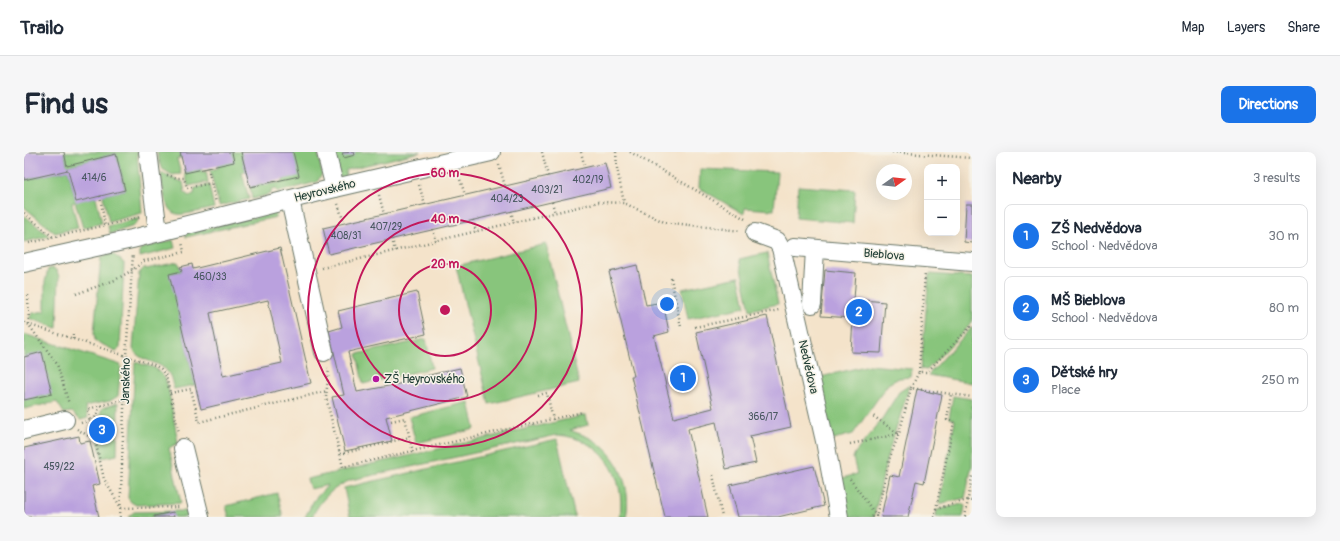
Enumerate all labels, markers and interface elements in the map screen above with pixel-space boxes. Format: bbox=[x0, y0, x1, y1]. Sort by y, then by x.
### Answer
text: Trailo bbox=[20, 16, 64, 40]
text: Map bbox=[1182, 19, 1205, 36]
text: Layers bbox=[1227, 19, 1265, 36]
text: Share bbox=[1287, 19, 1320, 36]
button: Directions bbox=[1221, 86, 1316, 123]
text: Find us bbox=[24, 87, 108, 122]
north arrow bbox=[876, 164, 912, 200]
map controls bbox=[924, 164, 960, 236]
button: + bbox=[924, 164, 960, 200]
text: 60 m bbox=[431, 166, 460, 181]
text: Nearby bbox=[1012, 168, 1061, 189]
text: 3 results bbox=[1253, 170, 1300, 186]
house number: 414/6 bbox=[82, 172, 107, 184]
house number: 402/19 bbox=[573, 174, 603, 186]
street label: Heyrovského bbox=[293, 176, 358, 206]
house number: 403/21 bbox=[531, 184, 563, 196]
house number: 404/23 bbox=[491, 193, 524, 205]
button: − bbox=[924, 200, 960, 236]
text: 40 m bbox=[430, 212, 460, 227]
text: ZŠ Nedvědova bbox=[1051, 219, 1142, 238]
house number: 407/29 bbox=[370, 221, 402, 233]
text: 1 bbox=[1023, 228, 1029, 244]
text: 30 m bbox=[1269, 228, 1299, 244]
house number: 408/31 bbox=[331, 230, 361, 242]
text: School · Nedvědova bbox=[1051, 238, 1158, 254]
street label: Bieblova bbox=[863, 246, 905, 264]
text: 20 m bbox=[431, 257, 459, 272]
house number: 460/33 bbox=[193, 271, 227, 283]
text: MŠ Bieblova bbox=[1051, 291, 1125, 310]
your location bbox=[657, 294, 677, 314]
pin: 2 bbox=[846, 297, 872, 327]
text: 2 bbox=[1022, 300, 1030, 316]
text: 80 m bbox=[1269, 300, 1299, 316]
centre of rings bbox=[438, 303, 452, 317]
text: School · Nedvědova bbox=[1051, 310, 1158, 326]
street label: Nedvědova bbox=[795, 339, 822, 396]
street label: Janského bbox=[118, 357, 134, 404]
pin: 1 bbox=[670, 363, 696, 393]
text: Dětské hry bbox=[1051, 363, 1117, 382]
place label: ZŠ Heyrovského bbox=[384, 371, 465, 387]
text: 3 bbox=[1022, 372, 1030, 388]
text: 250 m bbox=[1261, 372, 1299, 388]
marker: ZŠ Heyrovského bbox=[371, 374, 381, 384]
text: Place bbox=[1051, 382, 1080, 398]
house number: 366/17 bbox=[748, 411, 779, 423]
pin: 3 bbox=[89, 415, 115, 445]
house number: 459/22 bbox=[43, 461, 75, 473]

